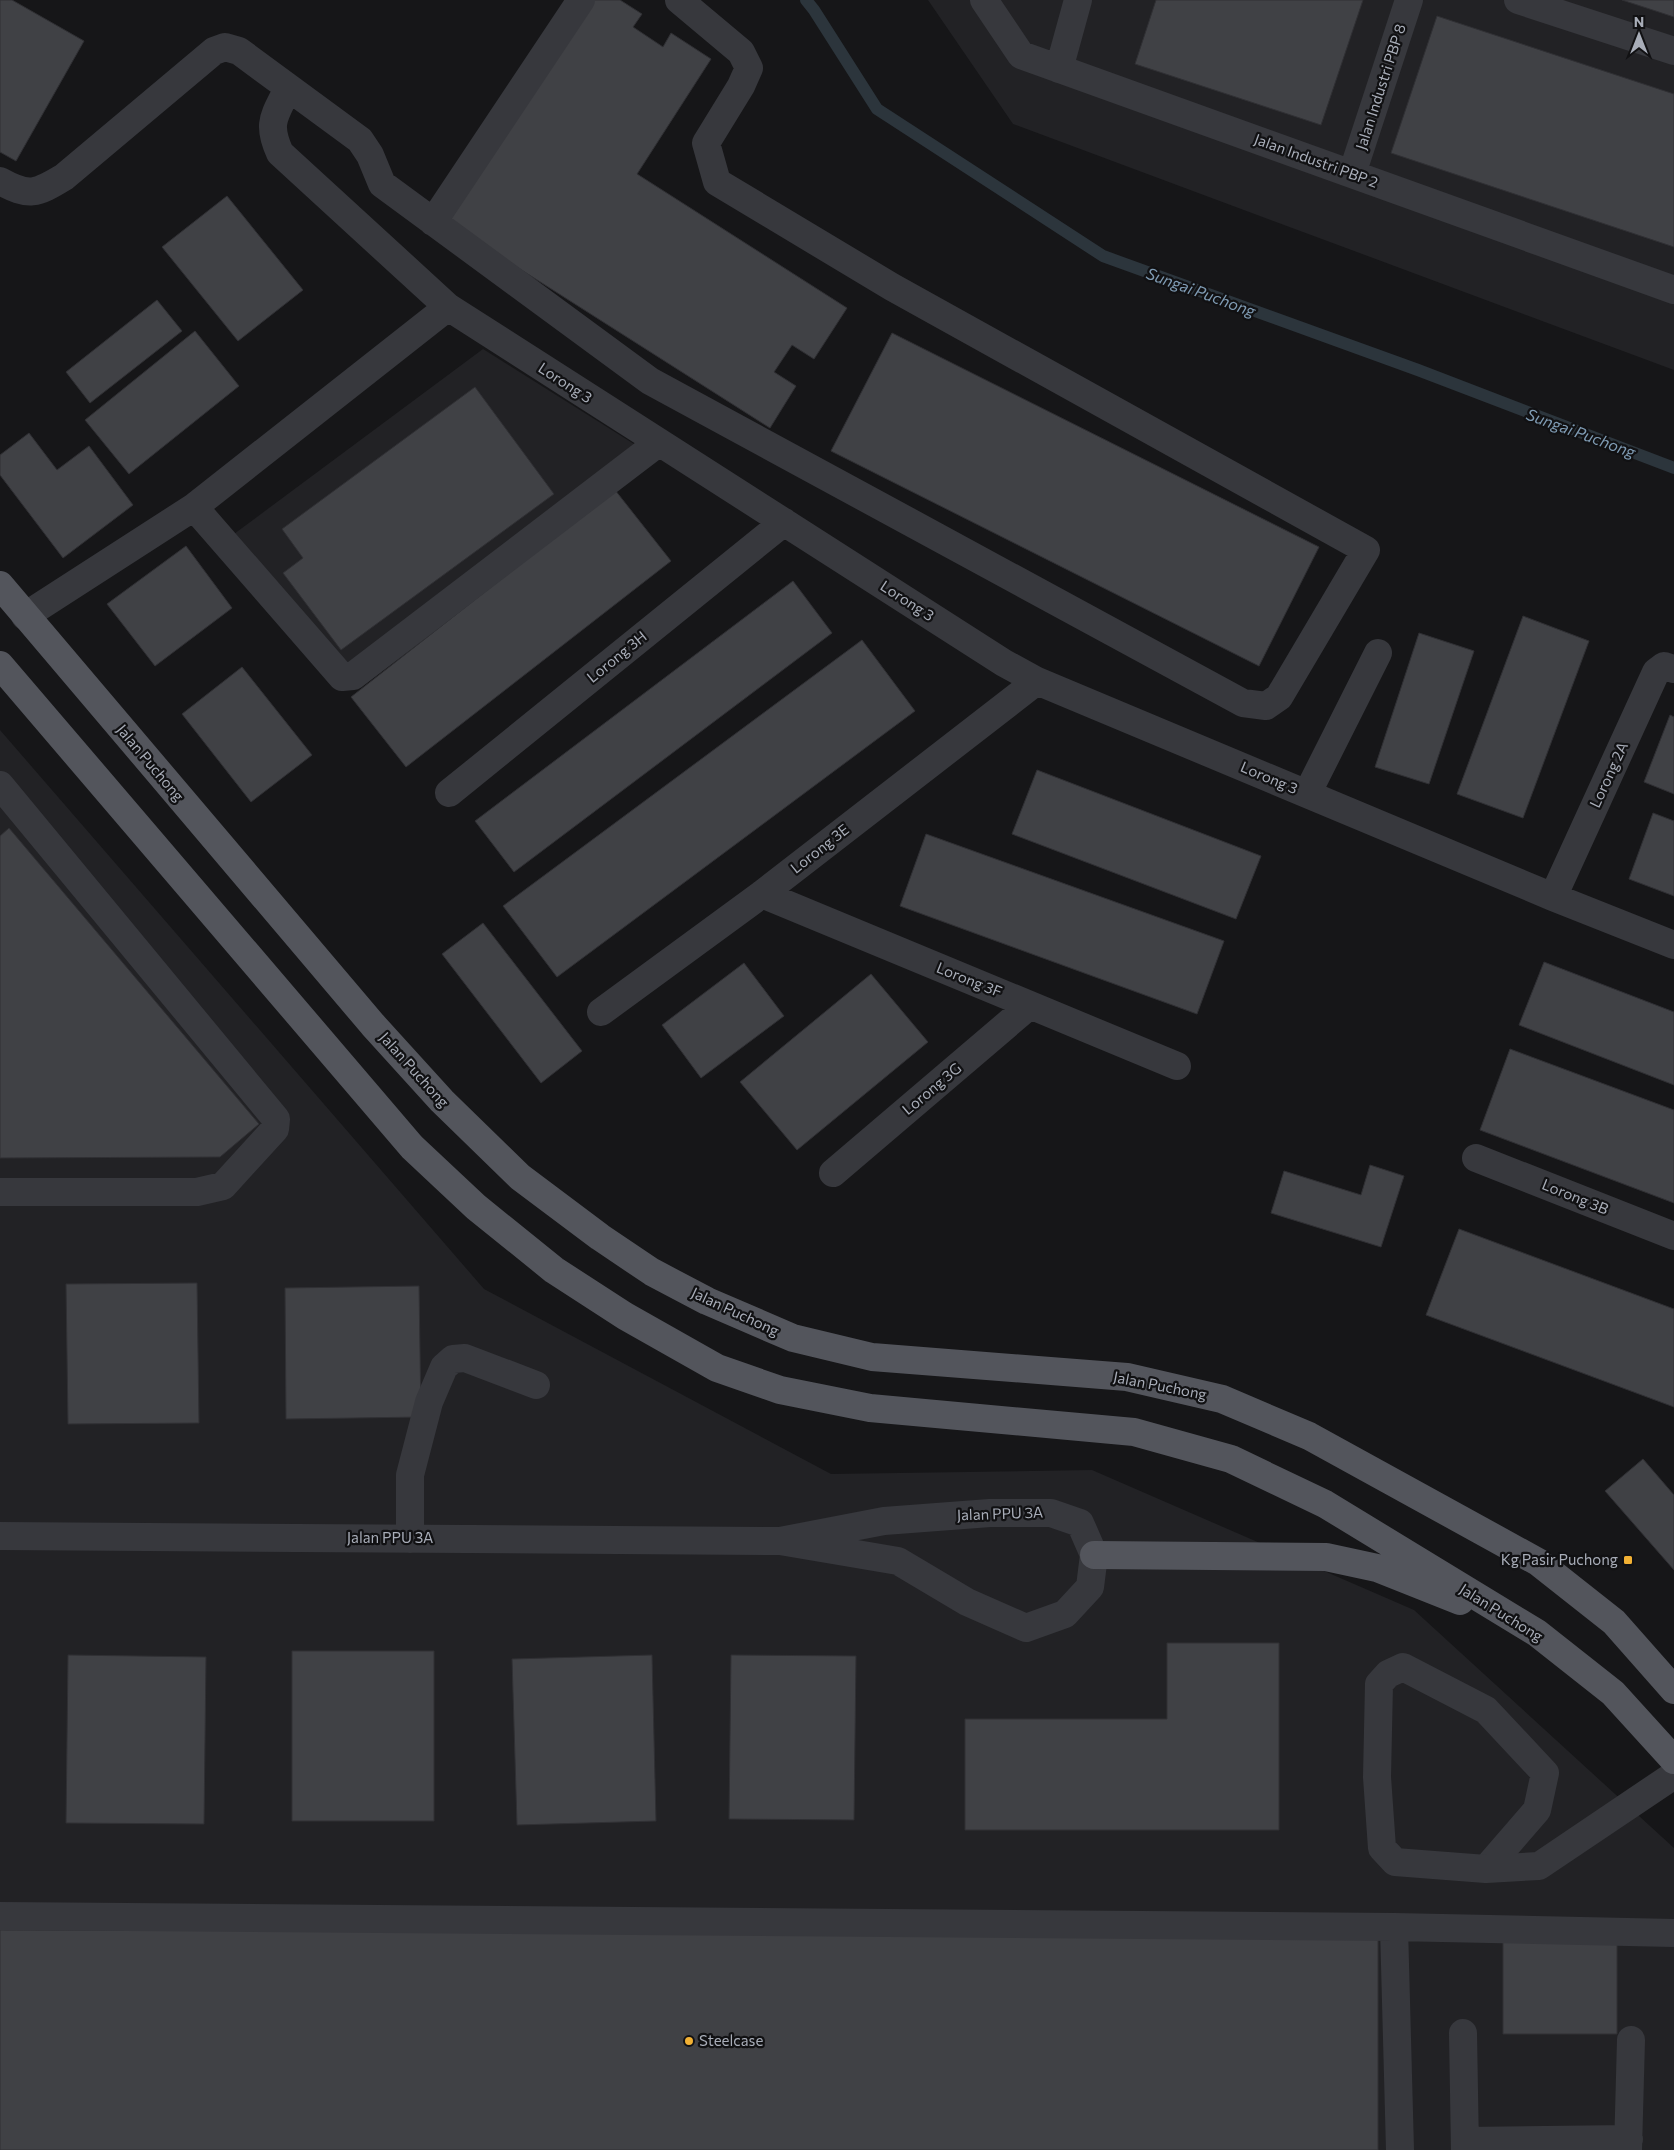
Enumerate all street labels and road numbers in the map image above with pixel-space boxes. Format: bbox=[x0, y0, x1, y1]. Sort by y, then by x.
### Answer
street label: Jalan Industri PBP 8 bbox=[1351, 21, 1409, 152]
street label: Jalan Industri PBP 2 bbox=[1252, 129, 1381, 191]
street label: Lorong 3 bbox=[535, 358, 596, 406]
street label: Lorong 3 bbox=[877, 576, 938, 624]
street label: Lorong 3H bbox=[583, 627, 650, 686]
street label: Jalan Puchong bbox=[113, 720, 188, 804]
street label: Lorong 2A bbox=[1585, 739, 1631, 810]
street label: Lorong 3 bbox=[1238, 757, 1301, 797]
street label: Lorong 3E bbox=[787, 820, 852, 877]
street label: Lorong 3F bbox=[934, 958, 1005, 1000]
street label: Jalan Puchong bbox=[376, 1028, 453, 1111]
street label: Lorong 3G bbox=[898, 1058, 964, 1118]
street label: Lorong 3B bbox=[1540, 1175, 1612, 1218]
street label: Jalan Puchong bbox=[689, 1283, 782, 1339]
street label: Jalan Puchong bbox=[1112, 1367, 1208, 1403]
street label: Jalan PPU 3A bbox=[956, 1502, 1044, 1524]
street label: Jalan PPU 3A bbox=[347, 1528, 433, 1546]
street label: Jalan Puchong bbox=[1457, 1579, 1547, 1645]

